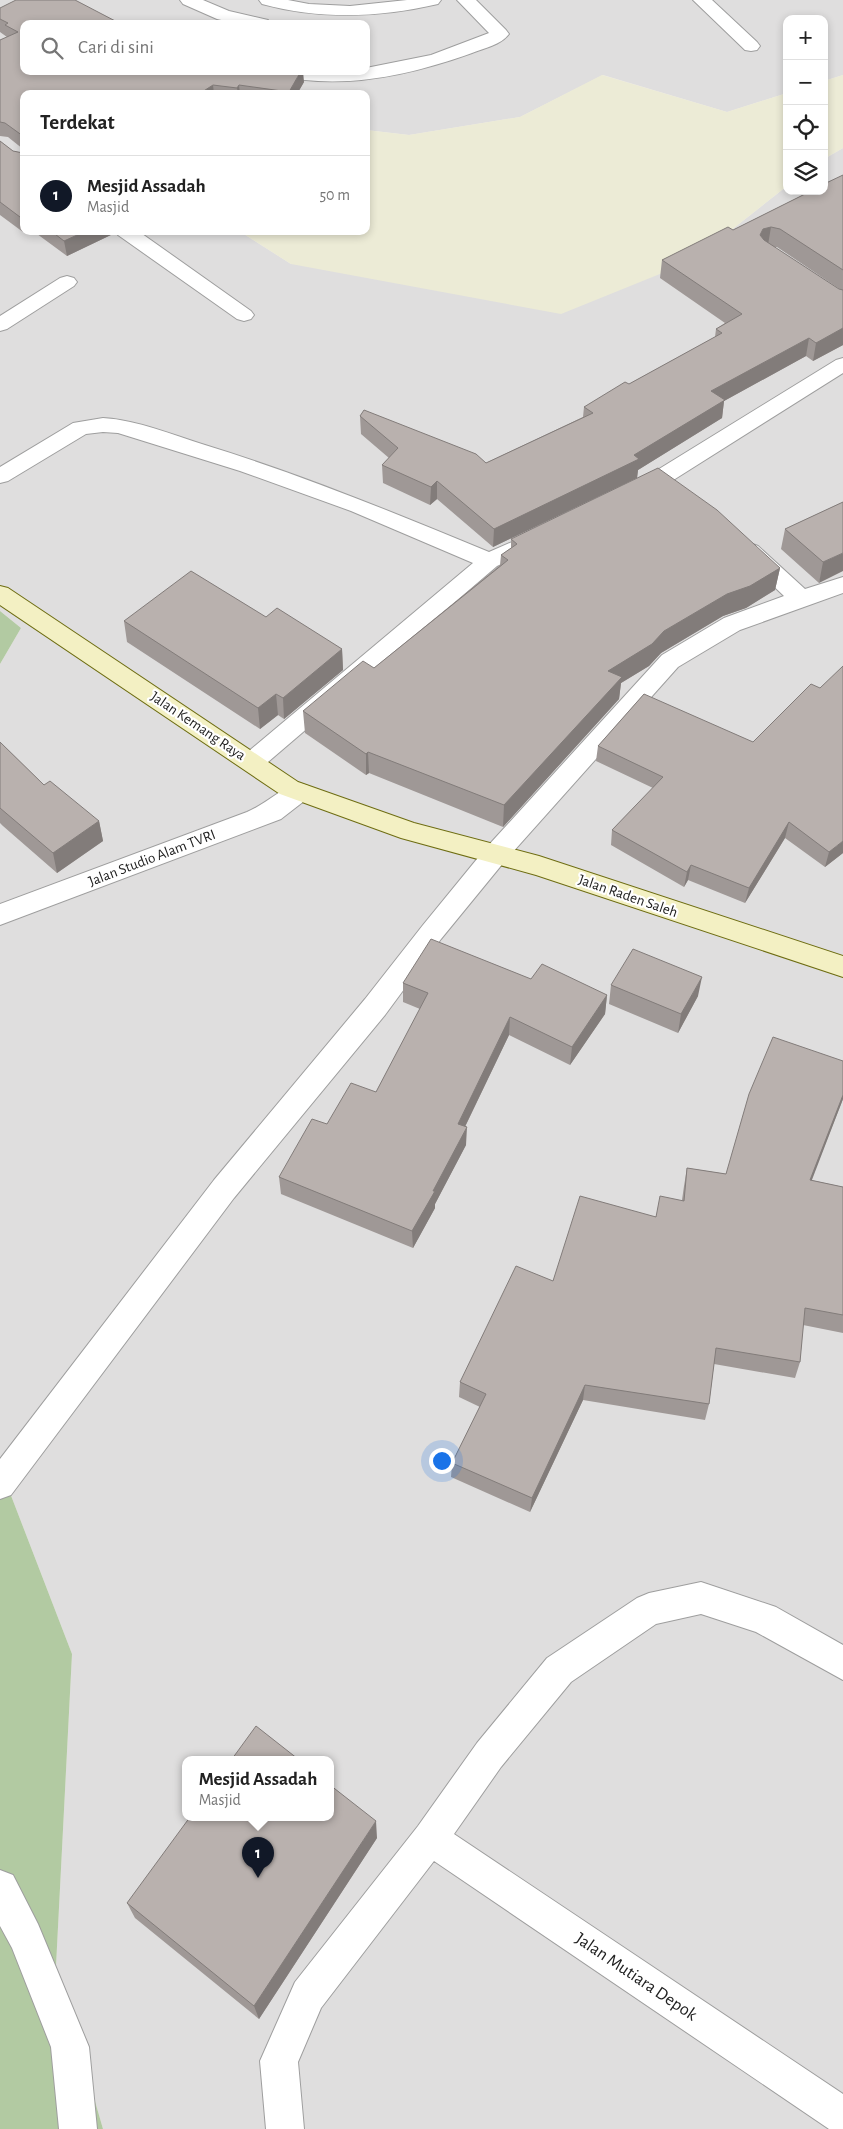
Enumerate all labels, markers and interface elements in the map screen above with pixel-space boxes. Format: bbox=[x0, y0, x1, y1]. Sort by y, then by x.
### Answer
map controls bbox=[783, 15, 828, 195]
button: + bbox=[783, 15, 828, 60]
search box bbox=[20, 20, 370, 75]
icon: search bbox=[38, 34, 66, 62]
text: Cari di sini bbox=[78, 38, 154, 57]
button: − bbox=[783, 60, 828, 105]
button: locate bbox=[783, 105, 828, 150]
text: Terdekat bbox=[40, 112, 115, 133]
button: layers bbox=[783, 150, 828, 195]
text: Mesjid Assadah bbox=[87, 177, 206, 196]
text: 1 bbox=[53, 187, 59, 203]
text: 50 m bbox=[319, 187, 350, 203]
text: Masjid bbox=[87, 199, 129, 215]
street label: Jalan Kemang Raya bbox=[148, 689, 248, 763]
street label: Jalan Studio Alam TVRI bbox=[87, 827, 217, 889]
street label: Jalan Raden Saleh bbox=[576, 872, 680, 920]
your location bbox=[429, 1448, 455, 1474]
popup bbox=[182, 1756, 334, 1821]
text: Mesjid Assadah bbox=[199, 1770, 317, 1789]
text: Masjid bbox=[199, 1792, 241, 1808]
pin: 1 bbox=[242, 1837, 274, 1878]
street label: Jalan Mutiara Depok bbox=[572, 1930, 701, 2025]

